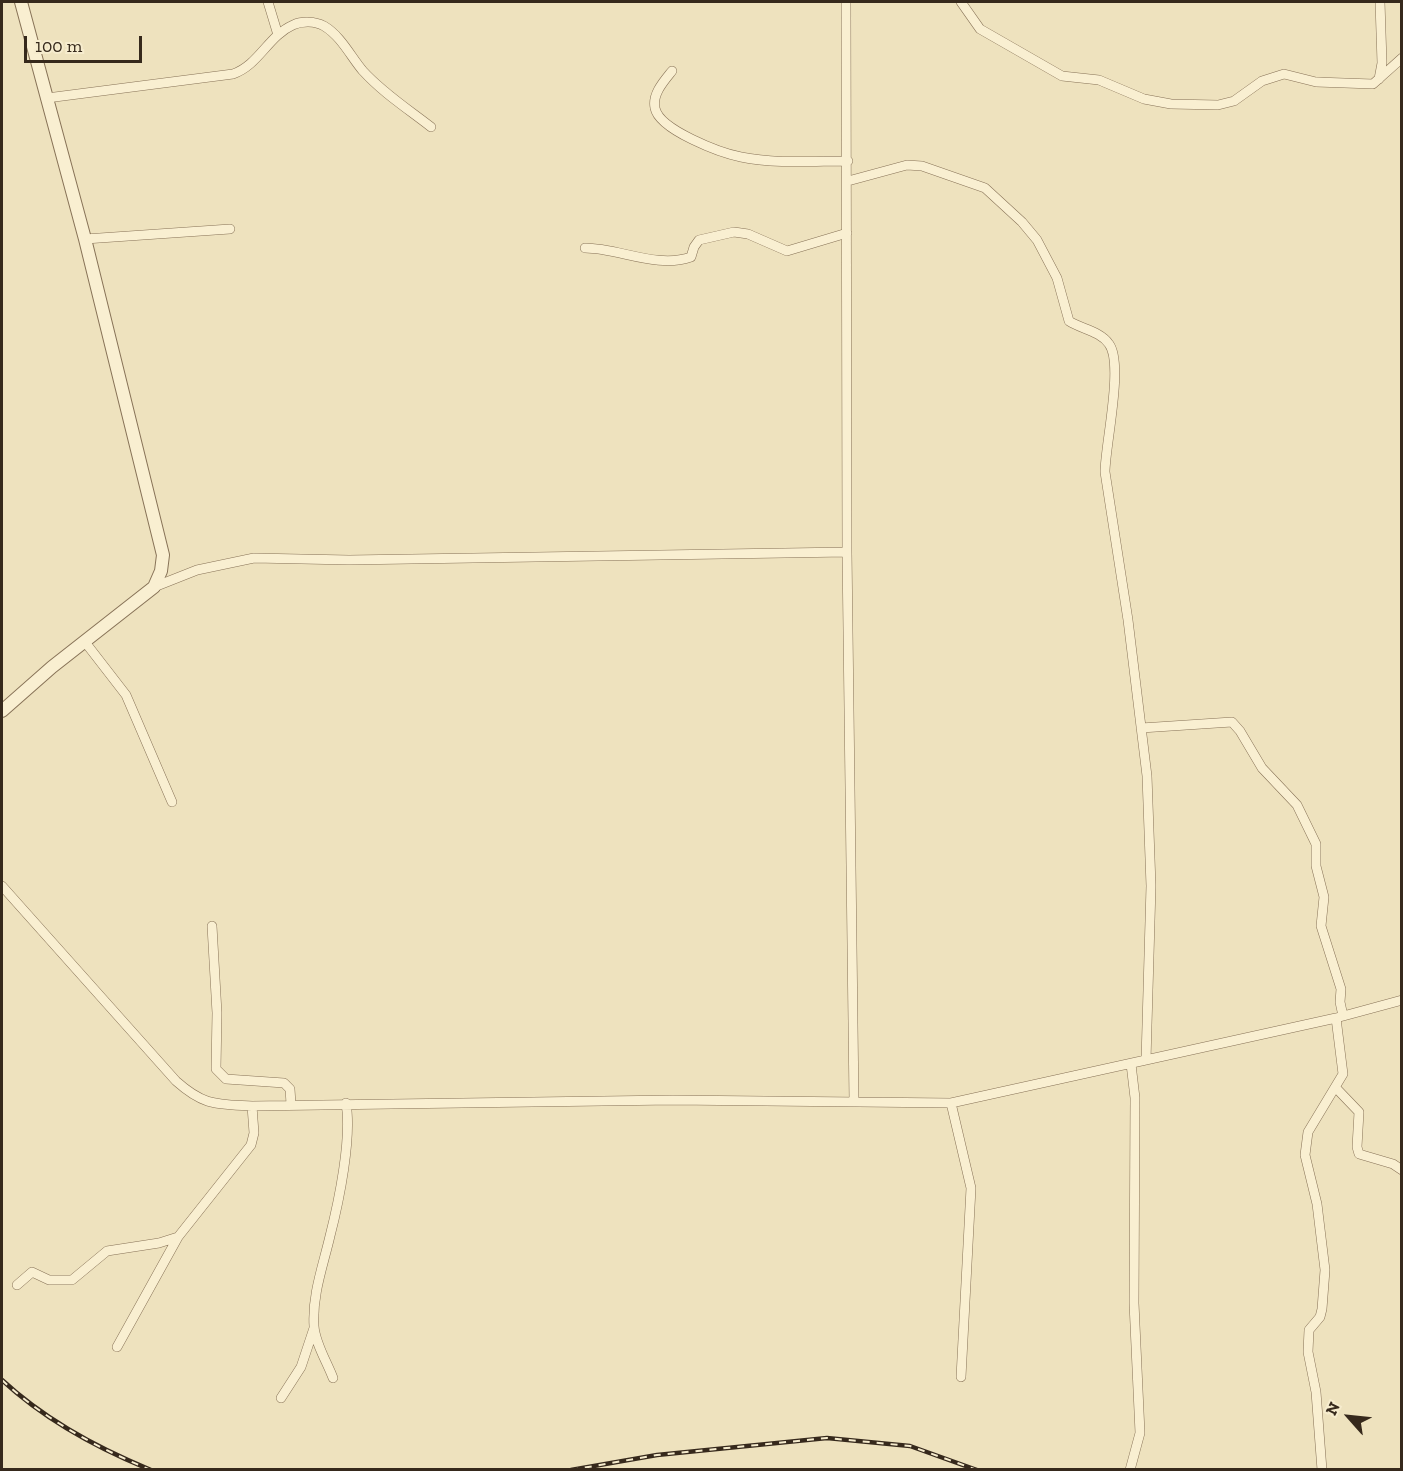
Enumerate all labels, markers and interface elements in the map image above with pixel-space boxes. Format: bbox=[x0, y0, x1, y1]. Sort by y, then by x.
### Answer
scale bar bbox=[27, 24, 146, 62]
text: 100 m bbox=[35, 35, 82, 57]
north arrow bbox=[1319, 1387, 1379, 1447]
text: N bbox=[1321, 1399, 1344, 1418]

